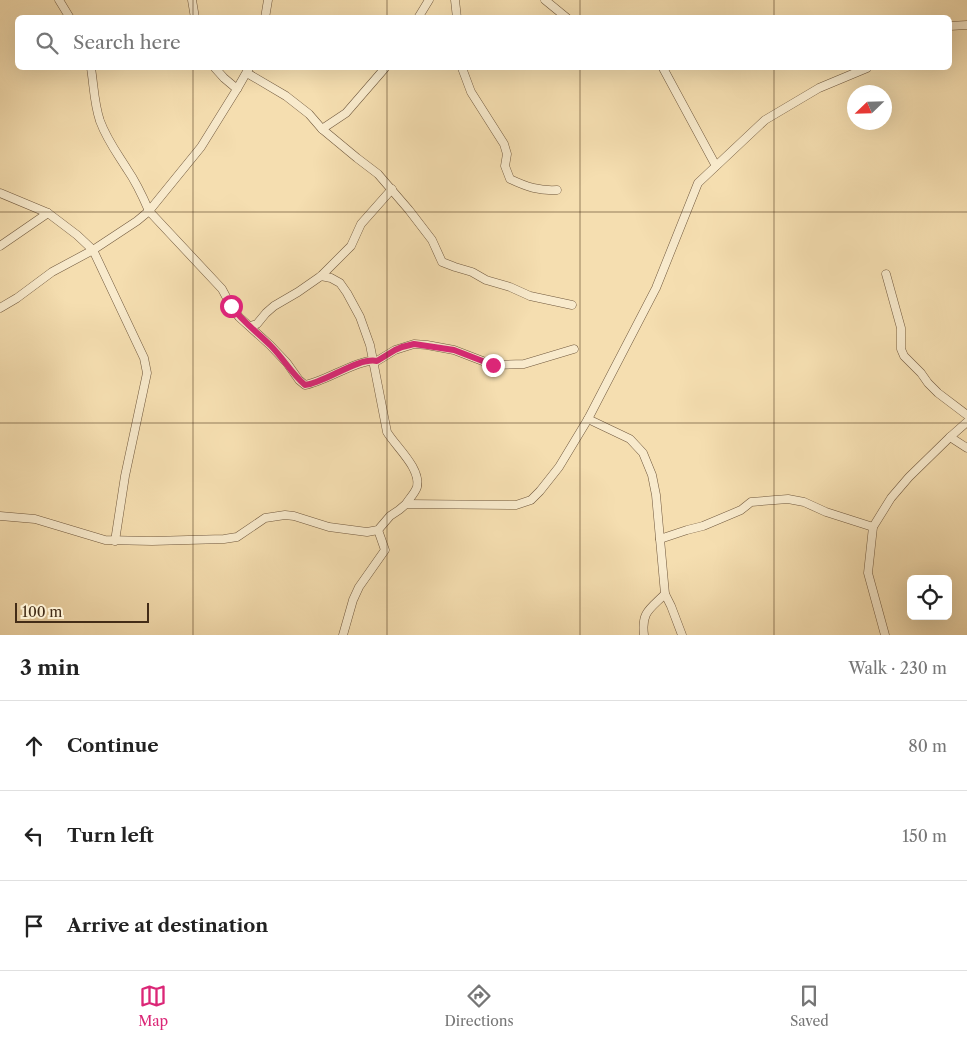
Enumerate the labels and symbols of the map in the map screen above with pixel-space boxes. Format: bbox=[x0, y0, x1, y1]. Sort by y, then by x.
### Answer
north arrow bbox=[847, 85, 892, 130]
route start bbox=[220, 295, 243, 318]
route end bbox=[482, 354, 505, 377]
scale bar bbox=[15, 600, 149, 623]

